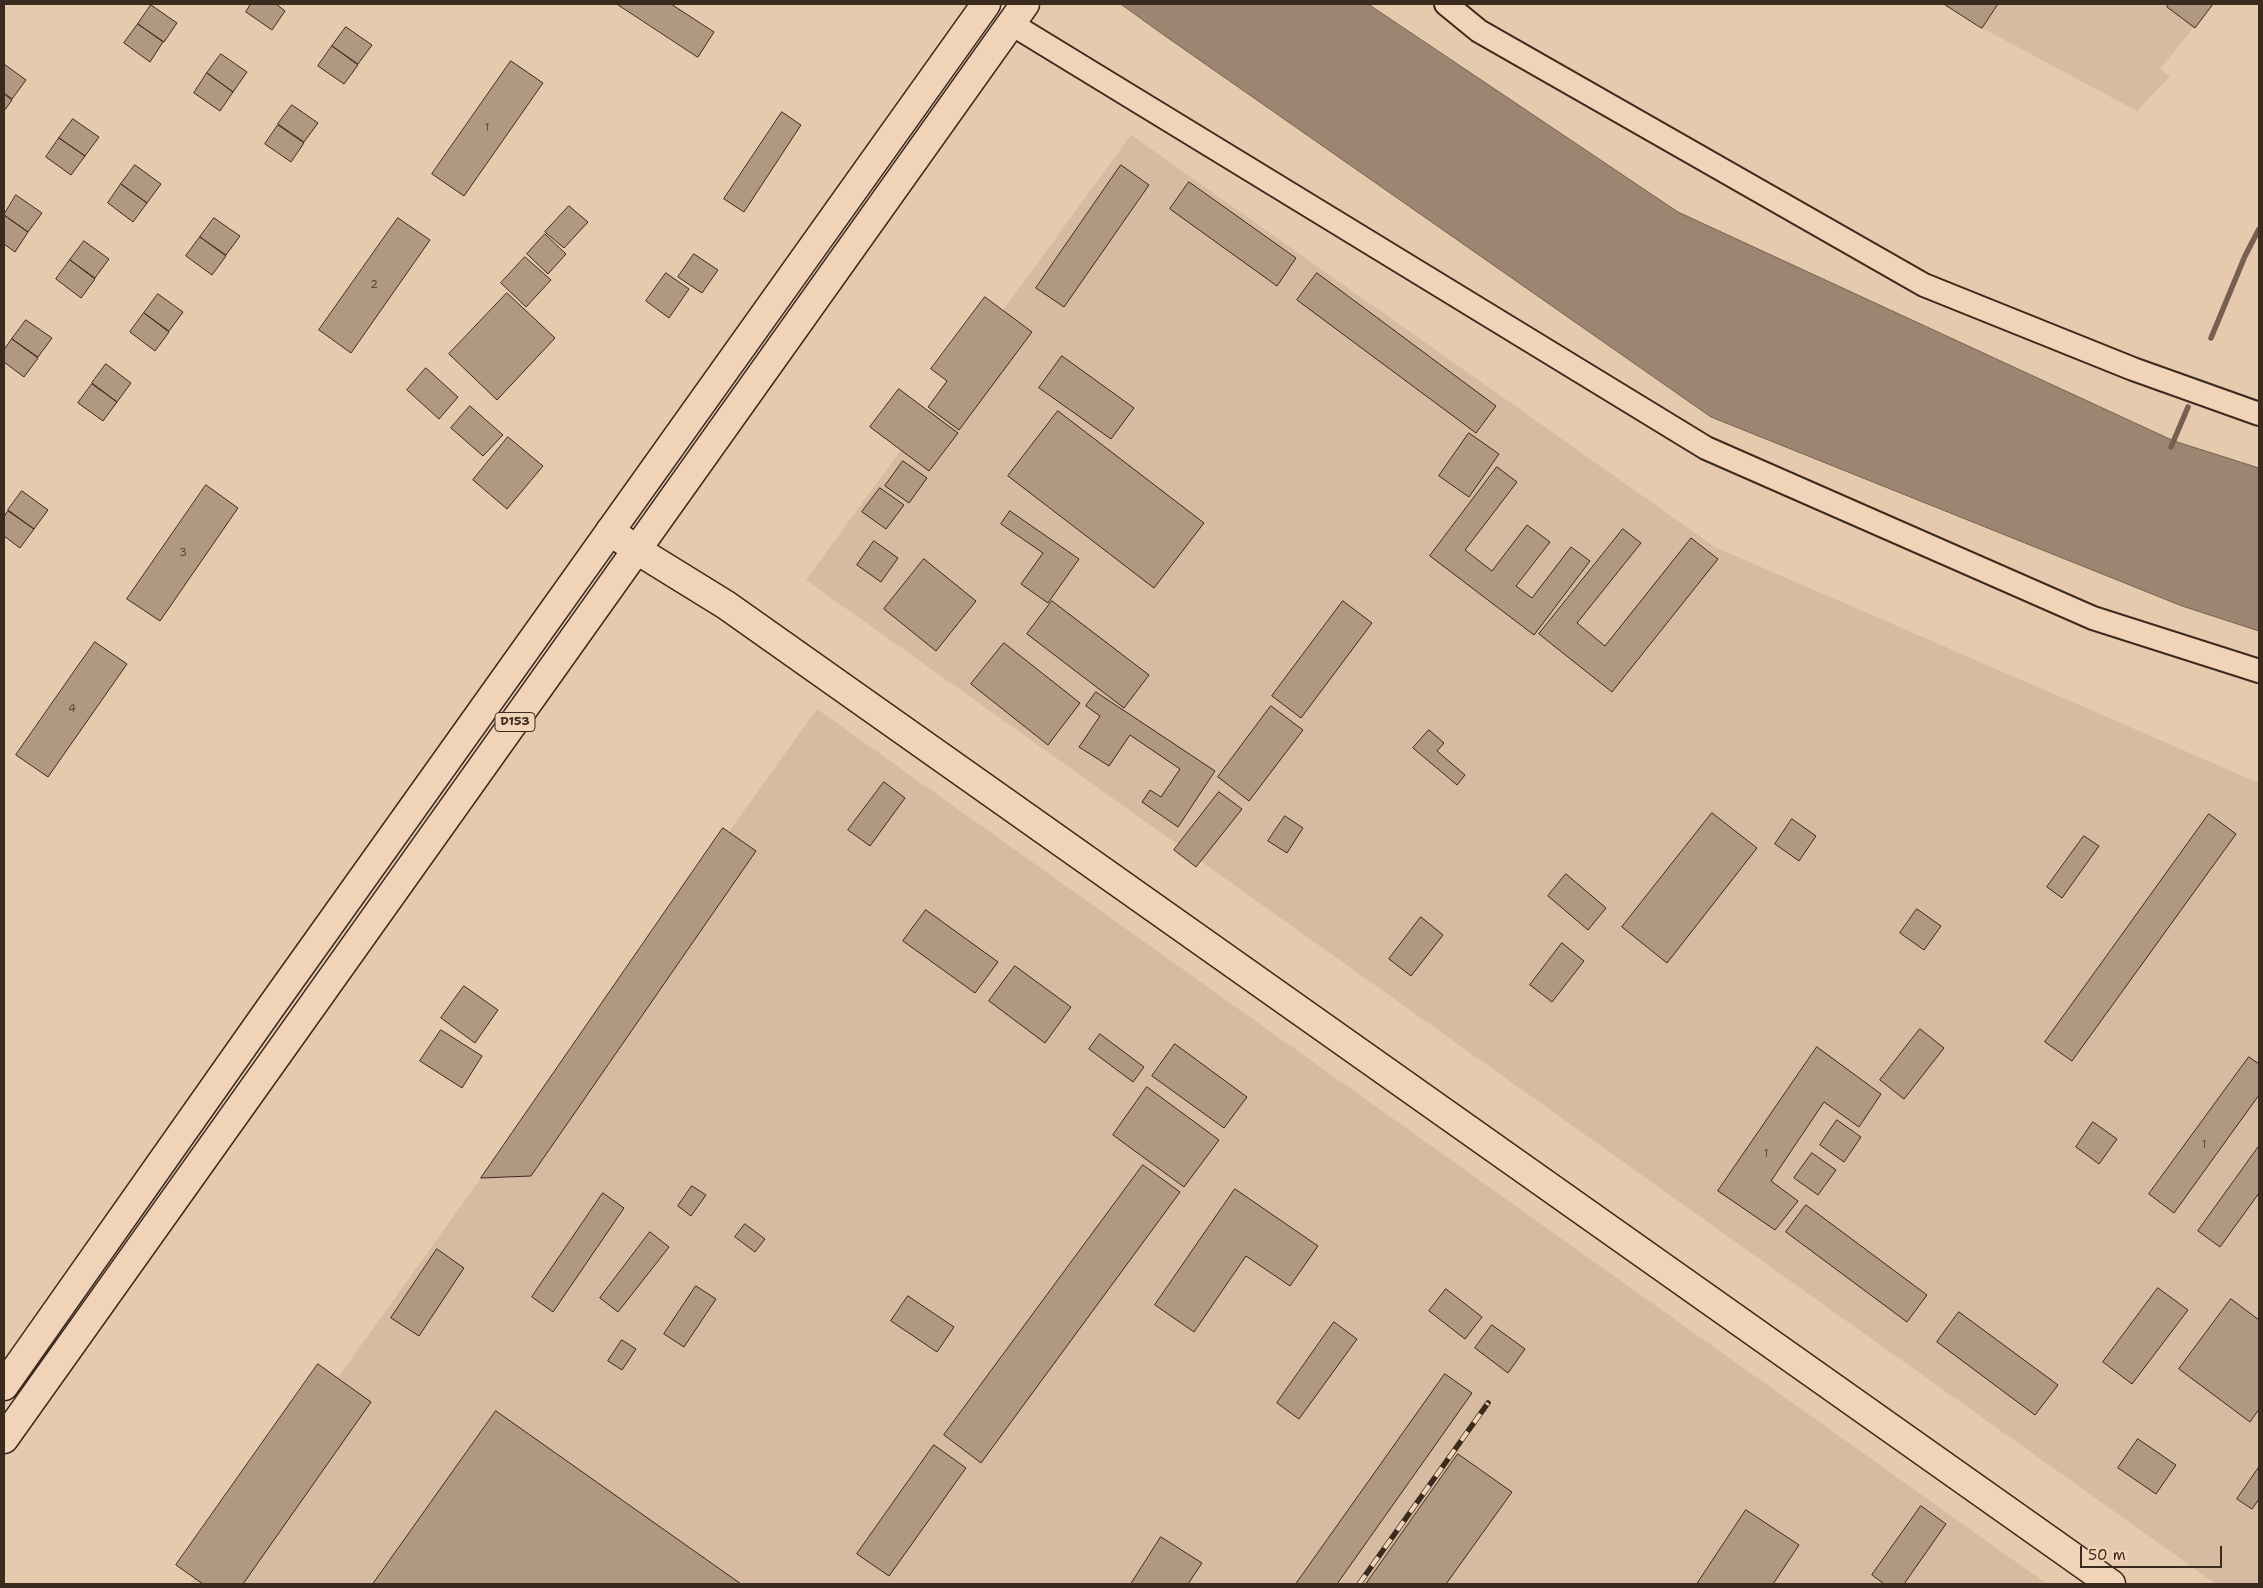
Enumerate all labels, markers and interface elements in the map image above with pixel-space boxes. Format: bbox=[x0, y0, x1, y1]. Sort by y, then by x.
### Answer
house number: 1 bbox=[485, 121, 489, 135]
house number: 2 bbox=[370, 278, 378, 292]
house number: 3 bbox=[179, 546, 187, 560]
house number: 4 bbox=[68, 702, 76, 716]
road number: D153 bbox=[495, 712, 535, 732]
house number: 1 bbox=[2202, 1138, 2206, 1152]
house number: 1 bbox=[1764, 1147, 1768, 1161]
scale bar bbox=[2083, 1536, 2226, 1568]
text: 50 m bbox=[2088, 1545, 2126, 1565]

